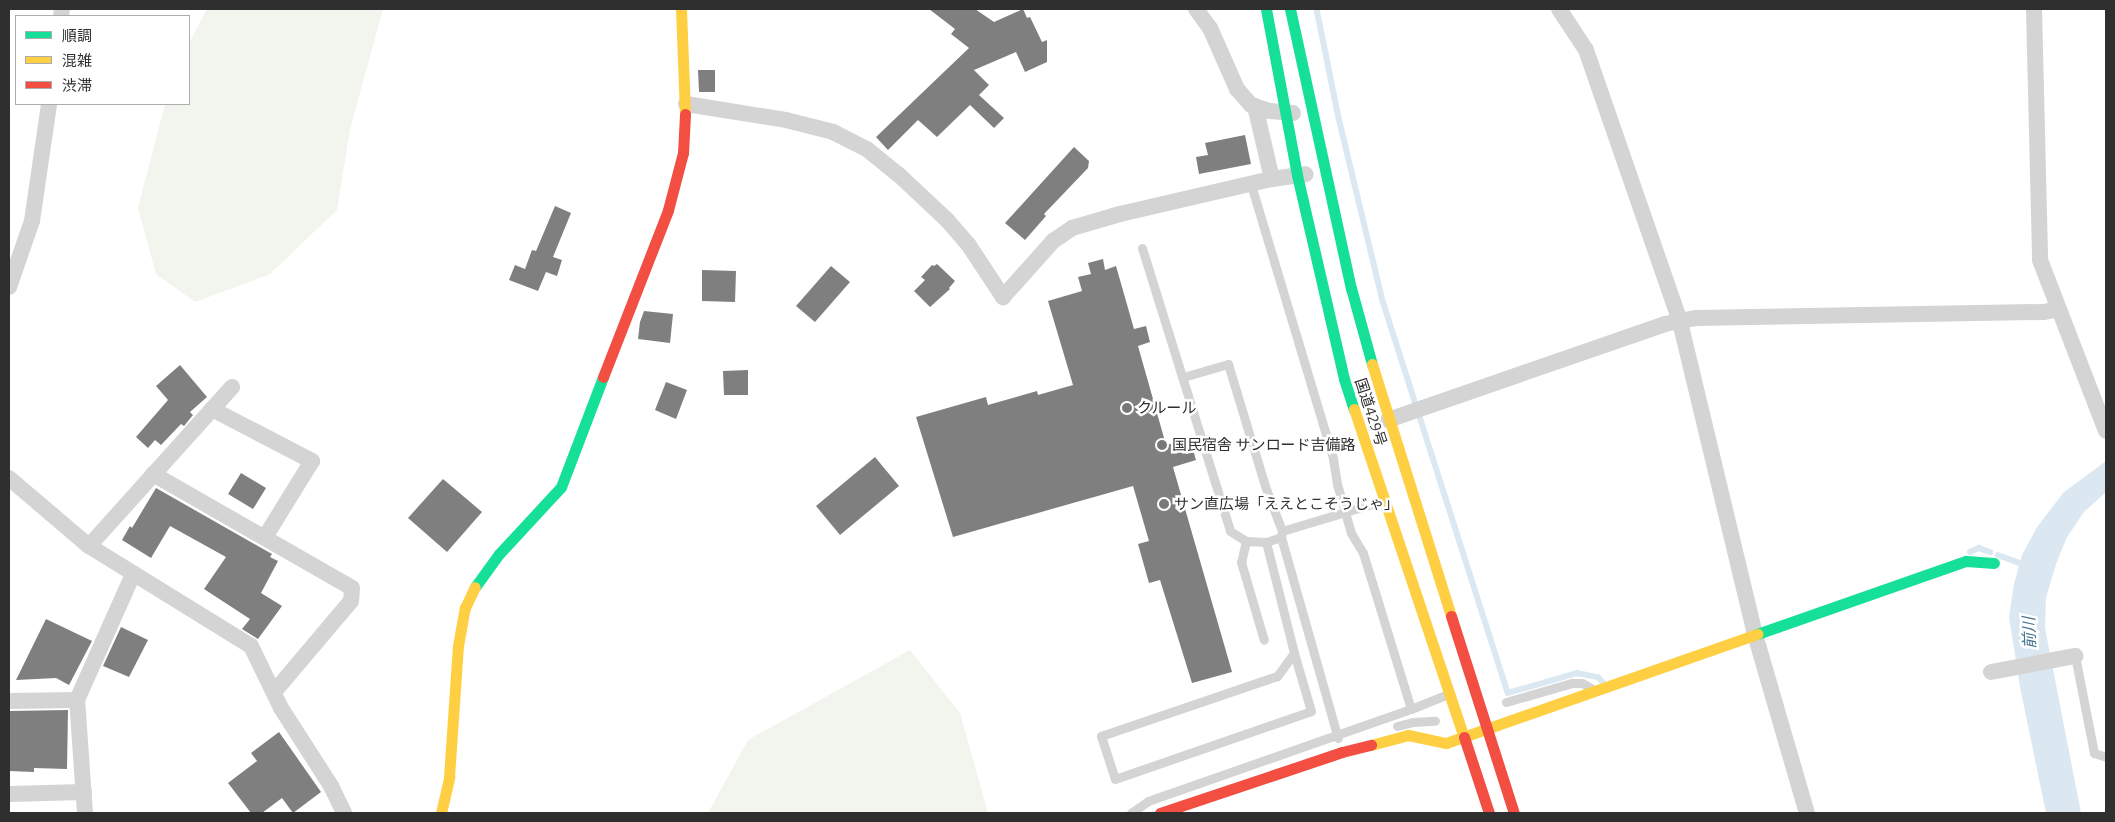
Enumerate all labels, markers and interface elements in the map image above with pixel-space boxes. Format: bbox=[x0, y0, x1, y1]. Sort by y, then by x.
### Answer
legend bbox=[15, 15, 190, 105]
text: 順調 bbox=[62, 27, 92, 44]
text: 混雑 bbox=[62, 52, 92, 69]
text: 渋滞 bbox=[62, 77, 92, 94]
street label: 国道429号 bbox=[1352, 376, 1390, 448]
place label: クルール bbox=[1137, 399, 1197, 417]
marker: クルール bbox=[1121, 402, 1133, 414]
place label: 国民宿舎 サンロード吉備路 bbox=[1172, 436, 1355, 454]
marker: 国民宿舎 サンロード吉備路 bbox=[1156, 439, 1168, 451]
place label: サン直広場「ええとこそうじゃ」 bbox=[1174, 495, 1399, 513]
marker: サン直広場「ええとこそうじゃ」 bbox=[1158, 498, 1170, 510]
water label: 前川 bbox=[2019, 617, 2039, 649]

